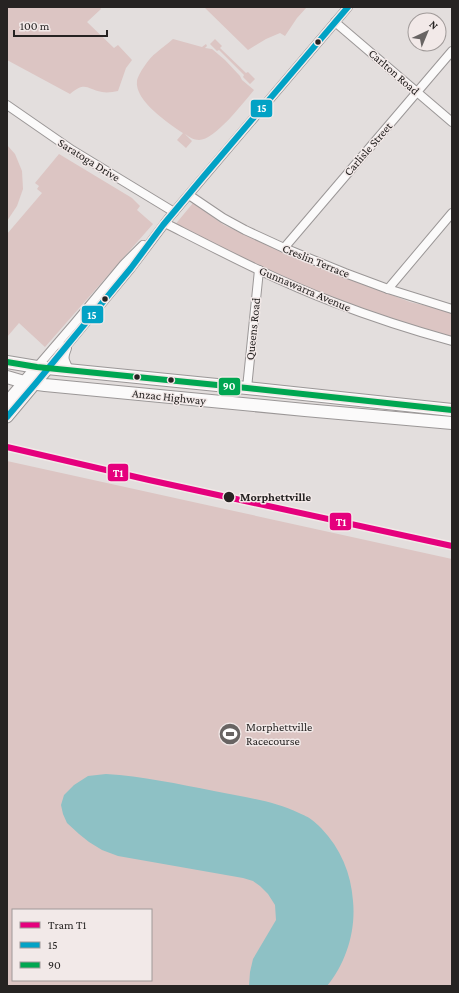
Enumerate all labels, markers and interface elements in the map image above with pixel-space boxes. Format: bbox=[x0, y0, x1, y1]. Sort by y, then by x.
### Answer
scale bar bbox=[14, 12, 107, 38]
north arrow bbox=[407, 12, 447, 52]
text: N bbox=[427, 18, 441, 32]
text: 100 m bbox=[20, 19, 50, 33]
unlabelled marker bbox=[313, 37, 323, 47]
street label: Carlton Road bbox=[366, 46, 423, 98]
line badge: 15 bbox=[250, 99, 273, 118]
text: 15 bbox=[257, 102, 267, 114]
street label: Carlisle Street bbox=[341, 119, 396, 179]
street label: Saratoga Drive bbox=[56, 135, 122, 185]
street label: Creslin Terrace bbox=[280, 241, 352, 281]
street label: Gunnawarra Avenue bbox=[257, 263, 353, 315]
unlabelled marker bbox=[100, 294, 110, 304]
street label: Queens Road bbox=[243, 296, 263, 361]
line badge: 15 bbox=[81, 305, 104, 324]
text: 15 bbox=[87, 309, 97, 321]
unlabelled marker bbox=[132, 372, 142, 382]
unlabelled marker bbox=[166, 375, 176, 385]
line badge: 90 bbox=[218, 377, 241, 396]
text: 90 bbox=[223, 380, 236, 392]
street label: Anzac Highway bbox=[131, 386, 207, 408]
line badge: T1 bbox=[107, 463, 129, 482]
text: T1 bbox=[113, 467, 123, 479]
marker: Morphettville bbox=[222, 490, 236, 504]
place label: Morphettville bbox=[240, 490, 311, 504]
line badge: T1 bbox=[329, 512, 352, 531]
text: T1 bbox=[336, 516, 346, 528]
place label: Morphettville Racecourse bbox=[246, 720, 312, 748]
sports icon: Morphettville Racecourse bbox=[217, 721, 243, 747]
legend bbox=[12, 909, 152, 981]
text: Tram T1 bbox=[48, 918, 87, 932]
text: 15 bbox=[48, 938, 58, 952]
text: 90 bbox=[48, 958, 61, 972]

